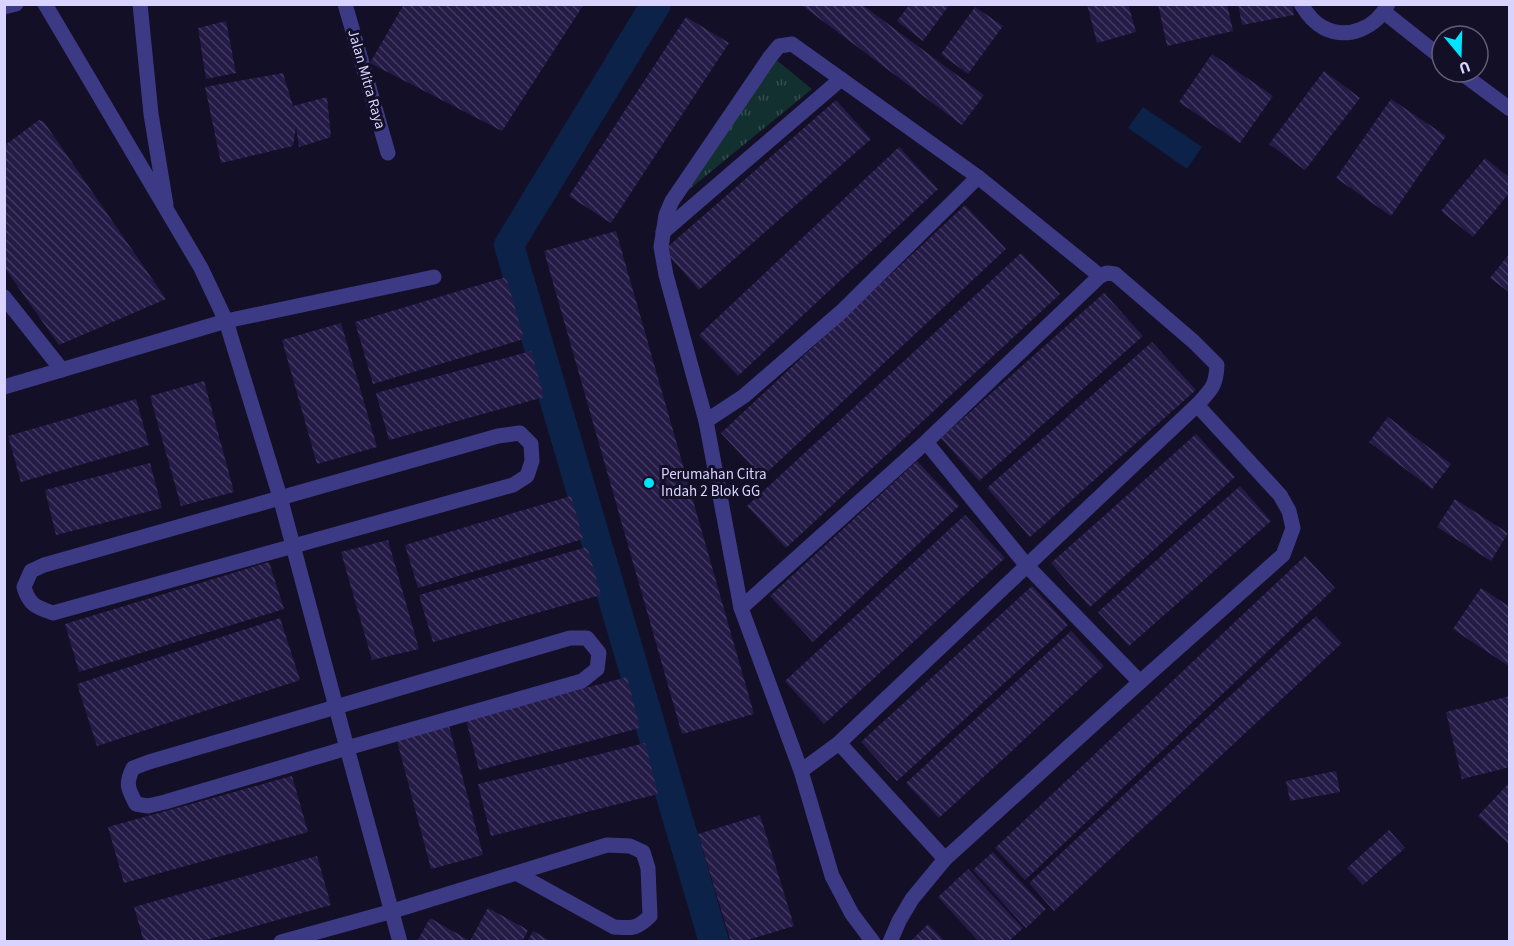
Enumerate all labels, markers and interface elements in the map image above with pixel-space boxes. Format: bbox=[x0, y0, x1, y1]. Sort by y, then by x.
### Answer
north arrow bbox=[1430, 24, 1490, 84]
street label: Jalan Mitra Raya bbox=[342, 27, 391, 131]
text: U bbox=[1456, 55, 1473, 79]
place label: Perumahan Citra Indah 2 Blok GG bbox=[661, 464, 767, 502]
marker: Perumahan Citra Indah 2 Blok GG bbox=[642, 476, 656, 490]

